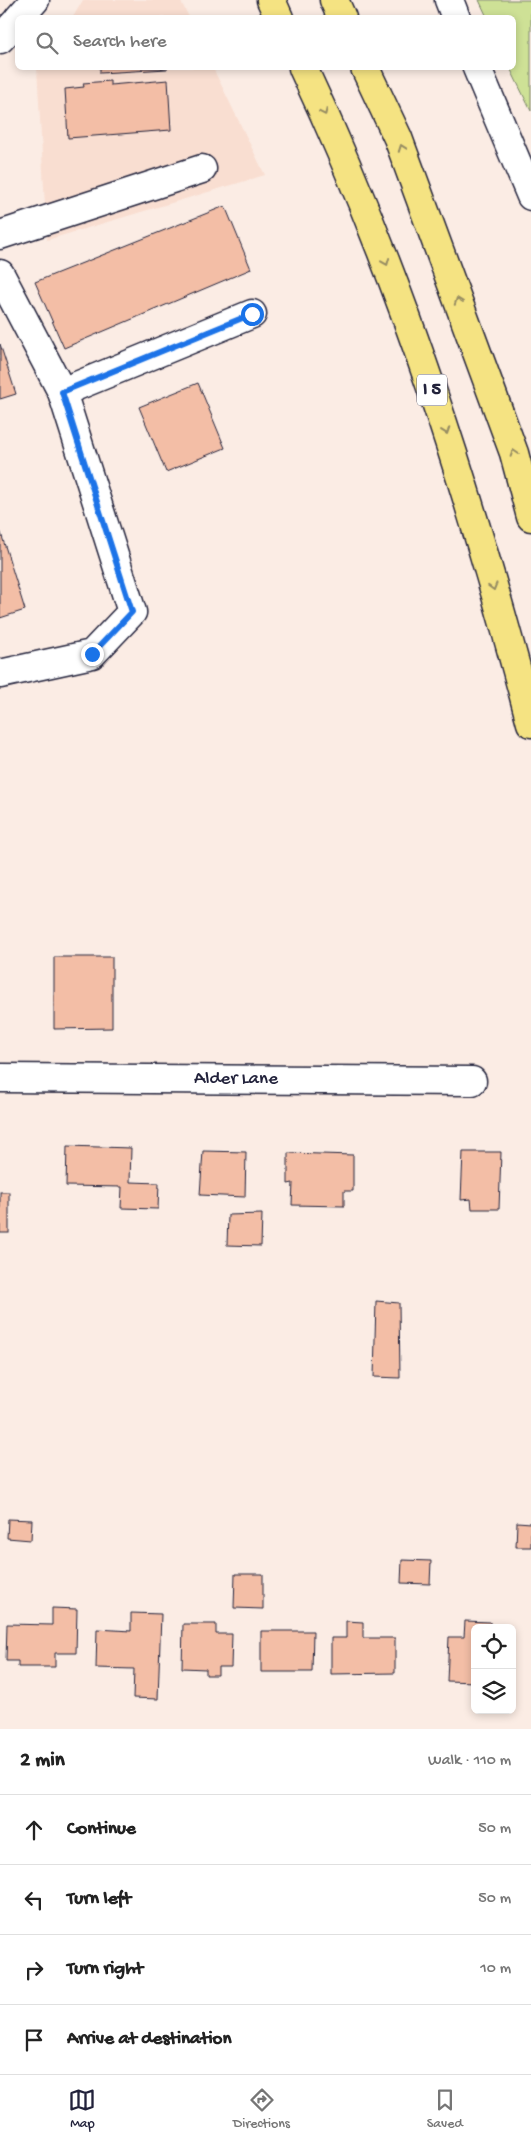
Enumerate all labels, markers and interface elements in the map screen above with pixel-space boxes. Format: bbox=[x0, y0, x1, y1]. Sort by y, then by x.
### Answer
search box bbox=[15, 15, 516, 70]
icon: search bbox=[33, 29, 61, 57]
text: Search here bbox=[73, 31, 167, 54]
one-way arrow bbox=[317, 107, 328, 116]
one-way arrow bbox=[398, 144, 408, 153]
one-way arrow bbox=[379, 257, 390, 266]
one-way arrow bbox=[454, 297, 464, 306]
route start bbox=[241, 303, 264, 326]
road number: I 5 bbox=[417, 374, 447, 406]
one-way arrow bbox=[440, 427, 450, 435]
one-way arrow bbox=[509, 450, 519, 458]
one-way arrow bbox=[487, 582, 497, 590]
route end bbox=[81, 643, 104, 666]
street label: Alder Lane bbox=[194, 1068, 278, 1091]
map controls bbox=[471, 1624, 516, 1714]
button: locate bbox=[471, 1624, 516, 1669]
button: layers bbox=[471, 1669, 516, 1714]
text: 2 min bbox=[20, 1749, 65, 1774]
text: Walk · 110 m bbox=[428, 1752, 511, 1771]
icon: ahead bbox=[20, 1816, 48, 1844]
text: Continue bbox=[67, 1818, 136, 1841]
text: 50 m bbox=[478, 1820, 511, 1839]
icon: left bbox=[20, 1886, 48, 1914]
text: Turn left bbox=[67, 1888, 131, 1911]
text: 50 m bbox=[478, 1890, 511, 1909]
icon: right bbox=[20, 1956, 48, 1984]
text: Turn right bbox=[67, 1958, 143, 1981]
text: 10 m bbox=[480, 1960, 511, 1979]
icon: arrive bbox=[20, 2026, 48, 2054]
text: Arrive at destination bbox=[67, 2028, 231, 2051]
tab: Map bbox=[68, 2086, 96, 2133]
tab: Directions bbox=[233, 2086, 290, 2133]
tab: Saved bbox=[427, 2086, 463, 2133]

